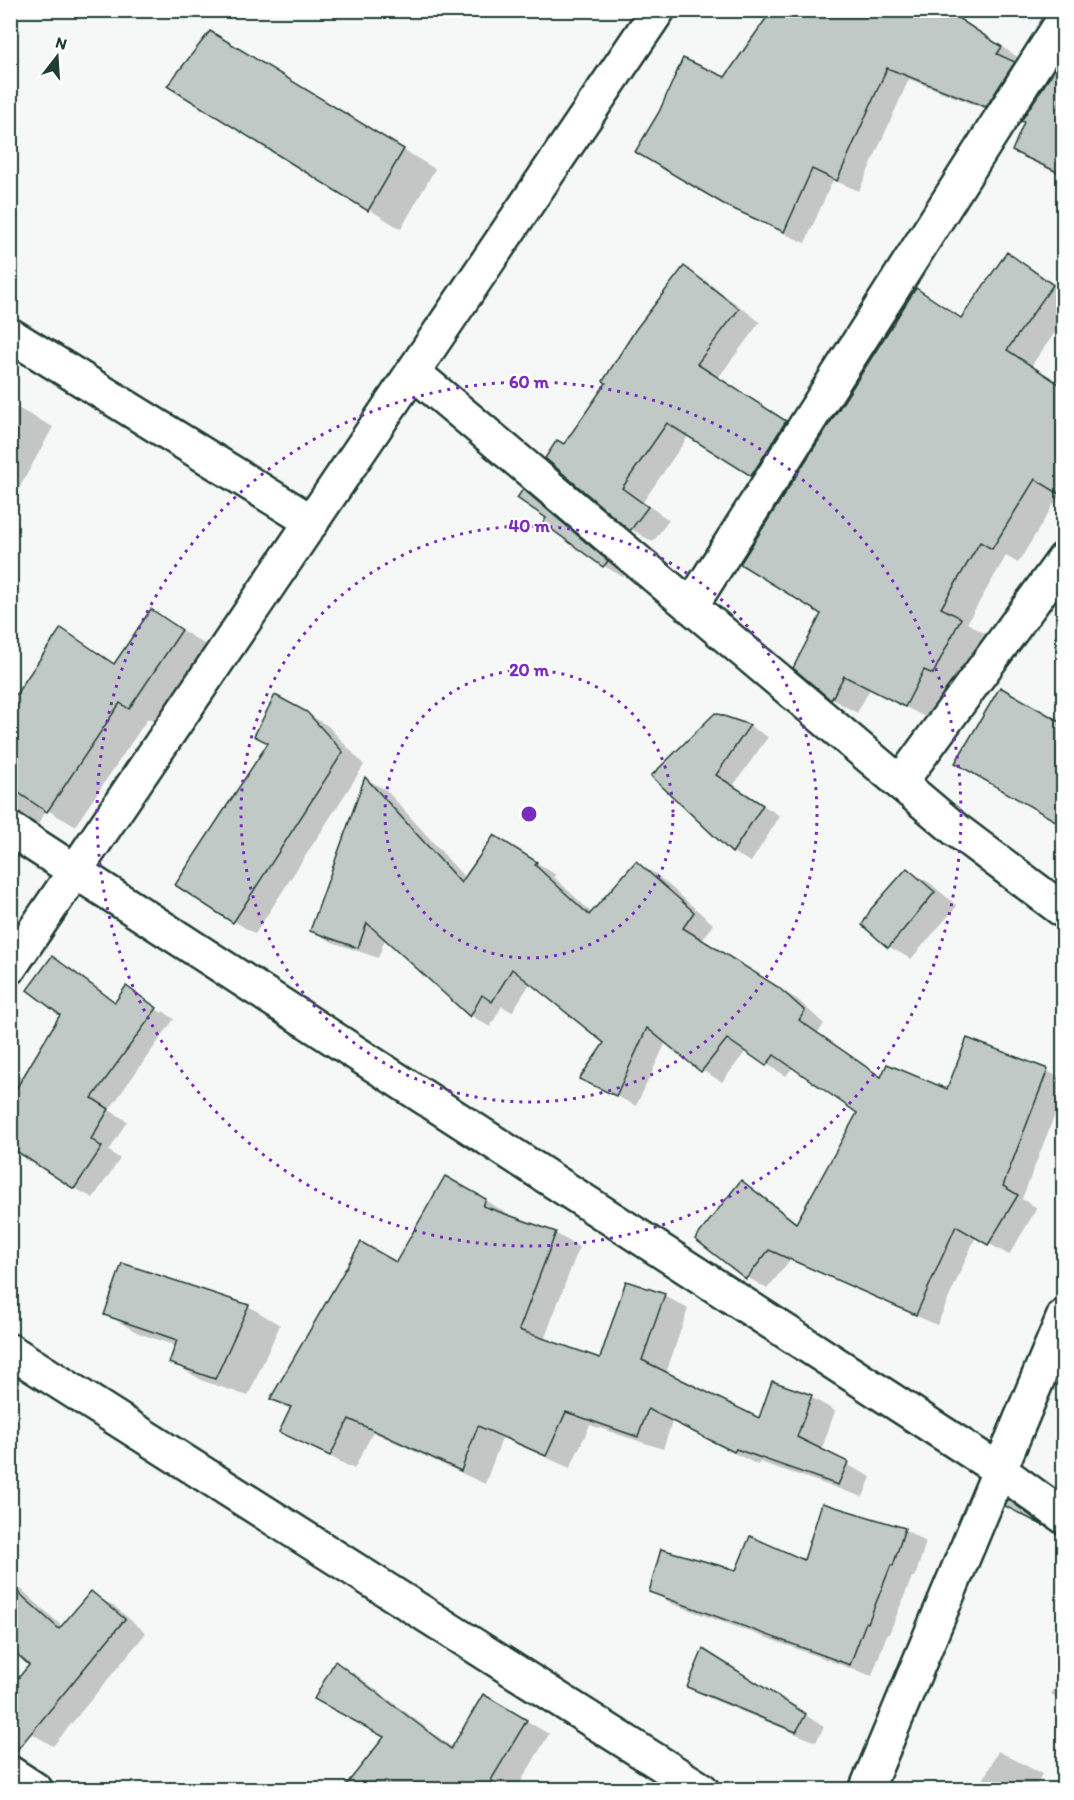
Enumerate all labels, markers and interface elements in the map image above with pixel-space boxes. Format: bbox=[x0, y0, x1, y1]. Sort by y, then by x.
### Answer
north arrow bbox=[27, 27, 87, 87]
text: N bbox=[53, 32, 69, 54]
text: 60 m bbox=[509, 371, 550, 393]
text: 40 m bbox=[508, 515, 550, 537]
text: 20 m bbox=[509, 659, 550, 681]
centre of rings bbox=[519, 804, 539, 824]

